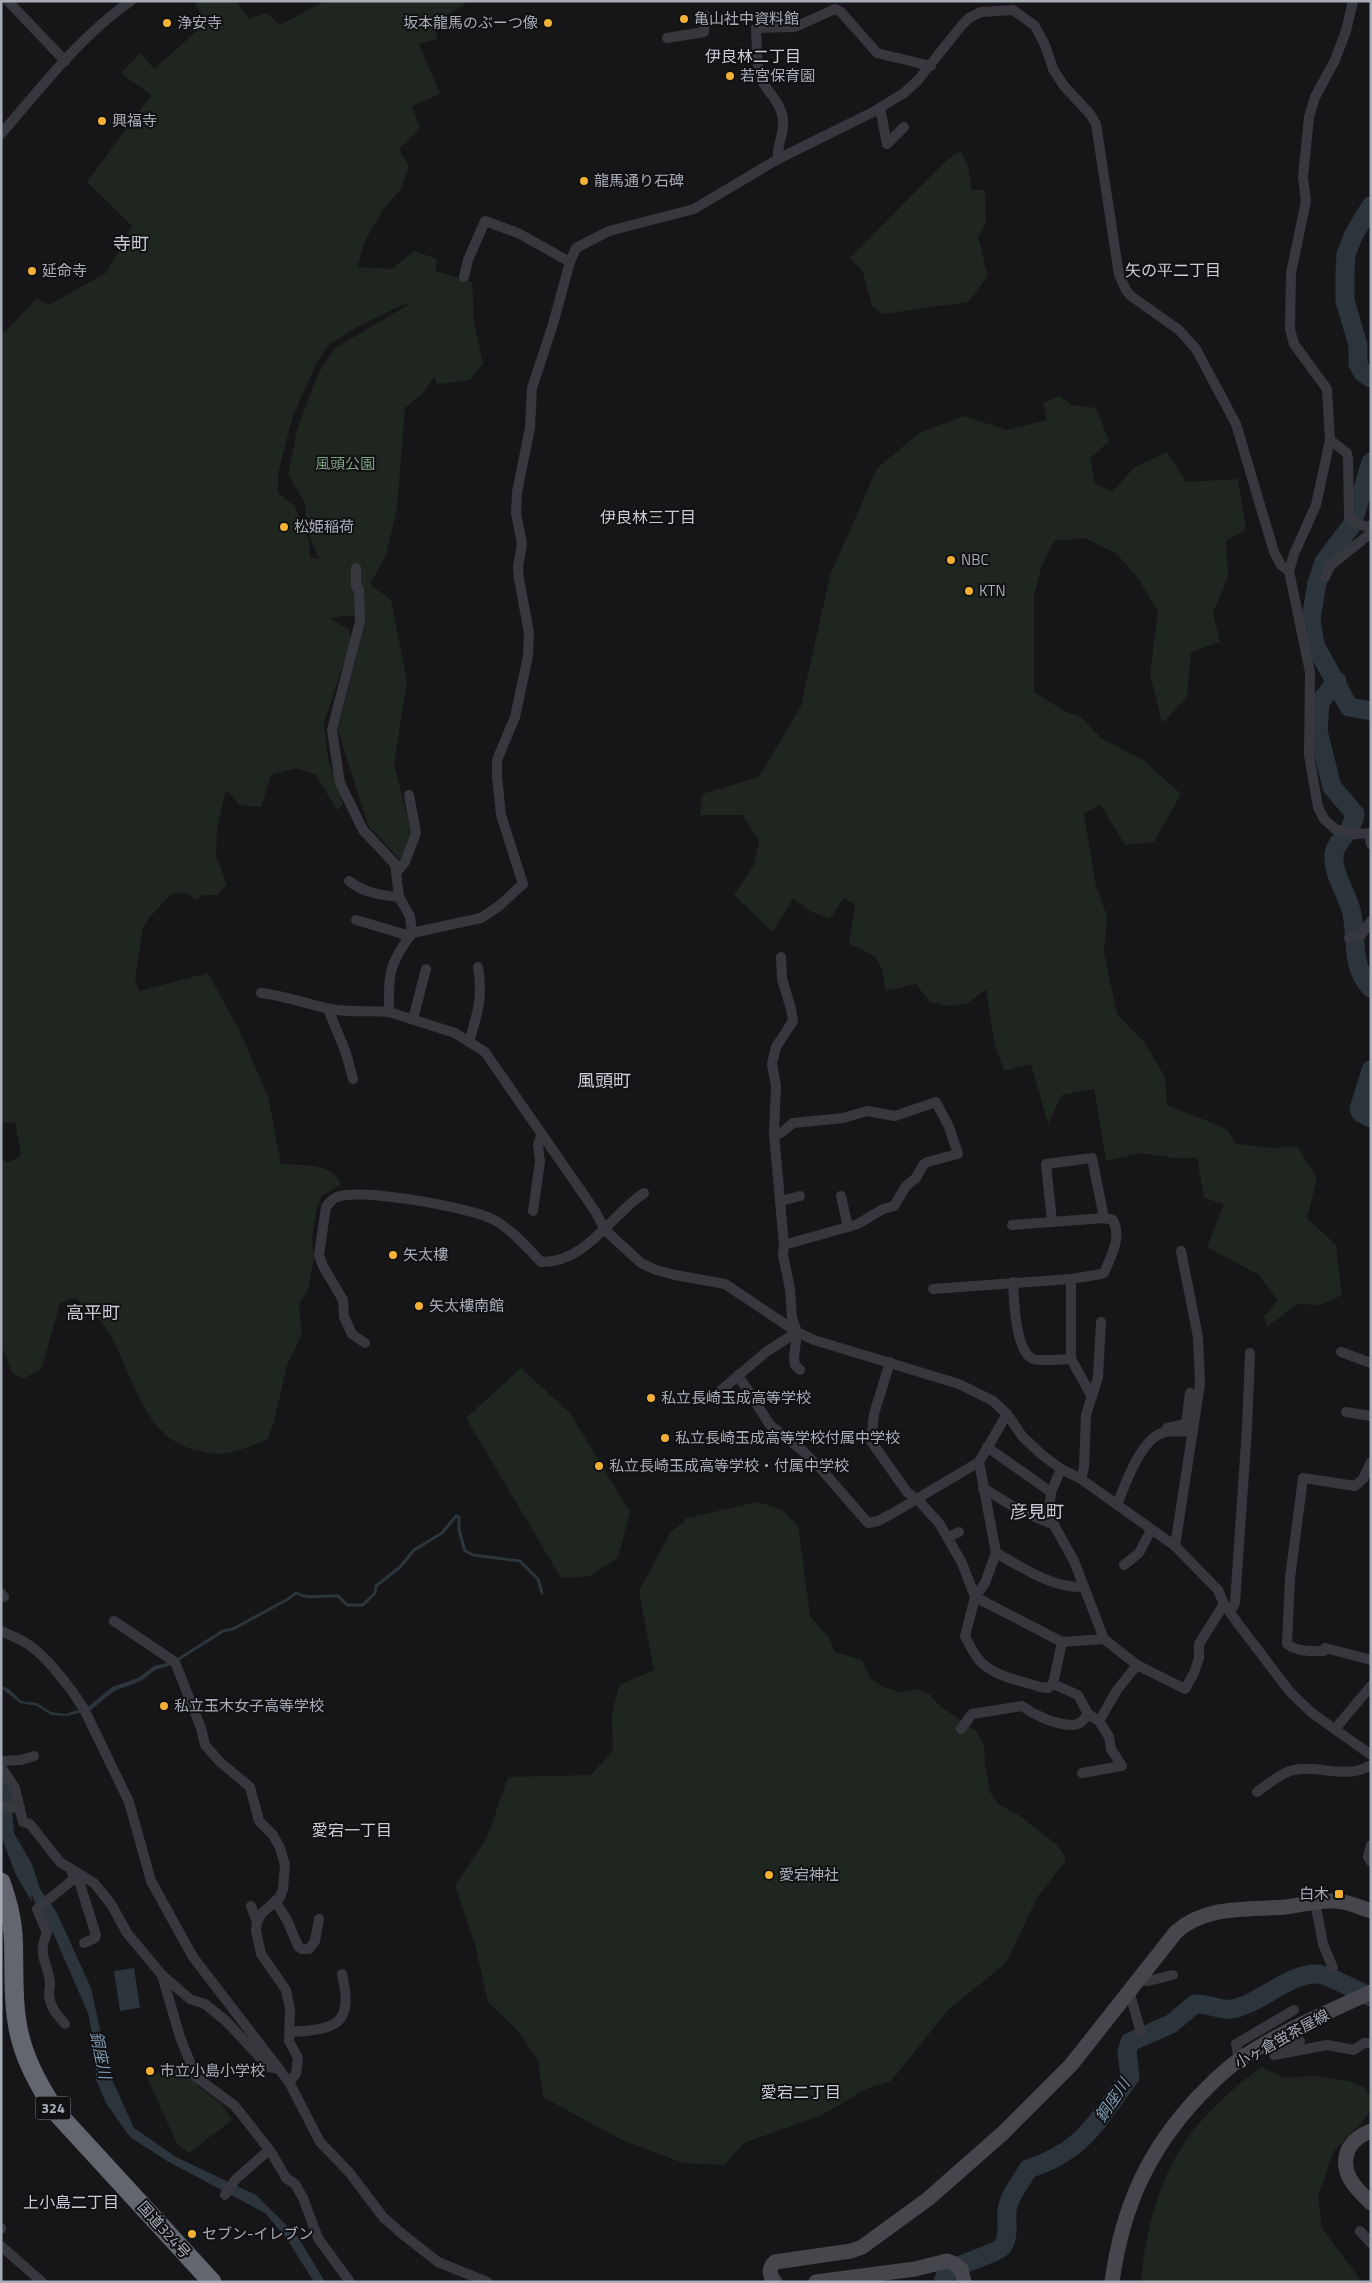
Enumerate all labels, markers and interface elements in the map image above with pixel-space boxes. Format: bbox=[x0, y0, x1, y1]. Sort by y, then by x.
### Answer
place label: 亀山社中資料館 bbox=[694, 7, 799, 30]
place label: 浄安寺 bbox=[177, 11, 222, 34]
place label: 坂本龍馬のぶーつ像 bbox=[403, 11, 538, 34]
marker: 亀山社中資料館 bbox=[678, 13, 690, 25]
marker: 浄安寺 bbox=[161, 17, 173, 29]
marker: 坂本龍馬のぶーつ像 bbox=[542, 17, 554, 29]
district label: 伊良林二丁目 bbox=[705, 44, 801, 68]
place label: 若宮保育園 bbox=[740, 64, 815, 87]
marker: 若宮保育園 bbox=[724, 70, 736, 82]
place label: 興福寺 bbox=[112, 109, 157, 132]
marker: 興福寺 bbox=[96, 115, 108, 127]
place label: 龍馬通り石碑 bbox=[594, 169, 684, 192]
marker: 龍馬通り石碑 bbox=[578, 175, 590, 187]
district label: 寺町 bbox=[113, 230, 149, 257]
district label: 矢の平二丁目 bbox=[1125, 258, 1221, 282]
place label: 延命寺 bbox=[42, 259, 87, 282]
marker: 延命寺 bbox=[26, 265, 38, 277]
park label: 風頭公園 bbox=[315, 452, 375, 475]
district label: 伊良林三丁目 bbox=[600, 505, 696, 529]
place label: 松姫稲荷 bbox=[294, 515, 354, 538]
marker: 松姫稲荷 bbox=[278, 521, 290, 533]
place label: NBC bbox=[961, 548, 989, 571]
marker: NBC bbox=[945, 554, 957, 566]
place label: KTN bbox=[979, 579, 1006, 602]
marker: KTN bbox=[963, 585, 975, 597]
district label: 風頭町 bbox=[577, 1067, 631, 1094]
place label: 矢太樓 bbox=[403, 1243, 448, 1266]
marker: 矢太樓 bbox=[387, 1249, 399, 1261]
place label: 矢太樓南館 bbox=[429, 1294, 504, 1317]
district label: 高平町 bbox=[66, 1299, 120, 1326]
marker: 矢太樓南館 bbox=[413, 1300, 425, 1312]
place label: 私立長崎玉成高等学校 bbox=[661, 1386, 811, 1409]
marker: 私立長崎玉成高等学校 bbox=[645, 1392, 657, 1404]
place label: 私立長崎玉成高等学校付属中学校 bbox=[675, 1426, 900, 1449]
marker: 私立長崎玉成高等学校付属中学校 bbox=[659, 1432, 671, 1444]
place label: 私立長崎玉成高等学校・付属中学校 bbox=[609, 1454, 849, 1477]
marker: 私立長崎玉成高等学校・付属中学校 bbox=[593, 1460, 605, 1472]
district label: 彦見町 bbox=[1010, 1498, 1064, 1525]
place label: 私立玉木女子高等学校 bbox=[174, 1694, 324, 1717]
marker: 私立玉木女子高等学校 bbox=[158, 1700, 170, 1712]
district label: 愛宕一丁目 bbox=[312, 1818, 392, 1842]
place label: 愛宕神社 bbox=[779, 1863, 839, 1886]
marker: 愛宕神社 bbox=[763, 1869, 775, 1881]
place label: 白木 bbox=[1299, 1882, 1329, 1905]
marker: 白木 bbox=[1333, 1888, 1345, 1900]
street label: 小ヶ倉蛍茶屋線 bbox=[1230, 2003, 1333, 2074]
water label: 銅座川 bbox=[84, 2029, 118, 2083]
place label: 市立小島小学校 bbox=[160, 2059, 265, 2082]
marker: 市立小島小学校 bbox=[144, 2065, 156, 2077]
water label: 銅座川 bbox=[1089, 2072, 1136, 2127]
district label: 愛宕二丁目 bbox=[761, 2080, 841, 2104]
road number: 324 bbox=[36, 2096, 70, 2120]
district label: 上小島二丁目 bbox=[23, 2190, 119, 2214]
street label: 国道324号 bbox=[132, 2196, 196, 2263]
place label: セブン-イレブン bbox=[202, 2222, 314, 2245]
marker: セブン-イレブン bbox=[186, 2228, 198, 2240]

